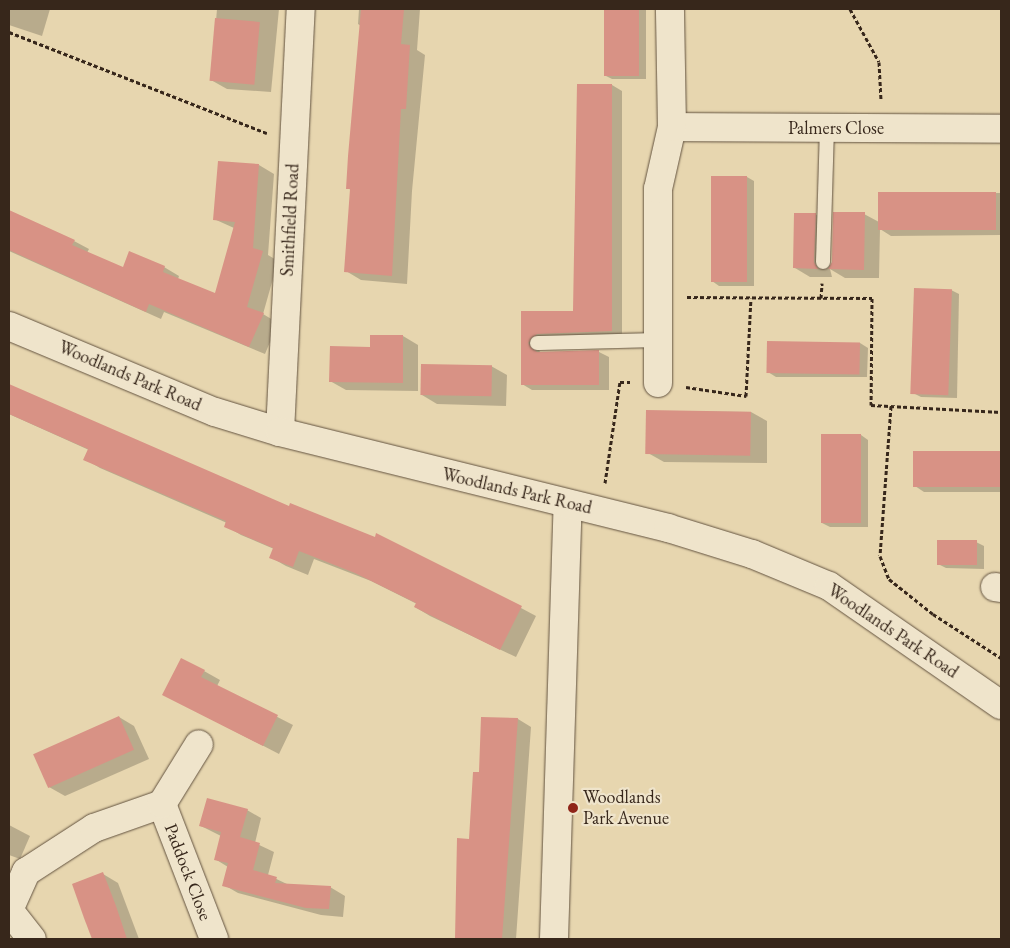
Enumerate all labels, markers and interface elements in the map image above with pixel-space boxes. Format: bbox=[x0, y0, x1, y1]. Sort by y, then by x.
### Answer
street label: Palmers Close bbox=[788, 117, 884, 139]
street label: Smithfield Road bbox=[276, 163, 304, 277]
street label: Woodlands Park Road bbox=[55, 336, 205, 416]
street label: Woodlands Park Road bbox=[440, 463, 594, 519]
street label: Woodlands Park Road bbox=[824, 579, 962, 683]
place label: Woodlands Park Avenue bbox=[583, 787, 669, 830]
marker: Woodlands Park Avenue bbox=[567, 802, 579, 814]
street label: Paddock Close bbox=[160, 821, 216, 923]

